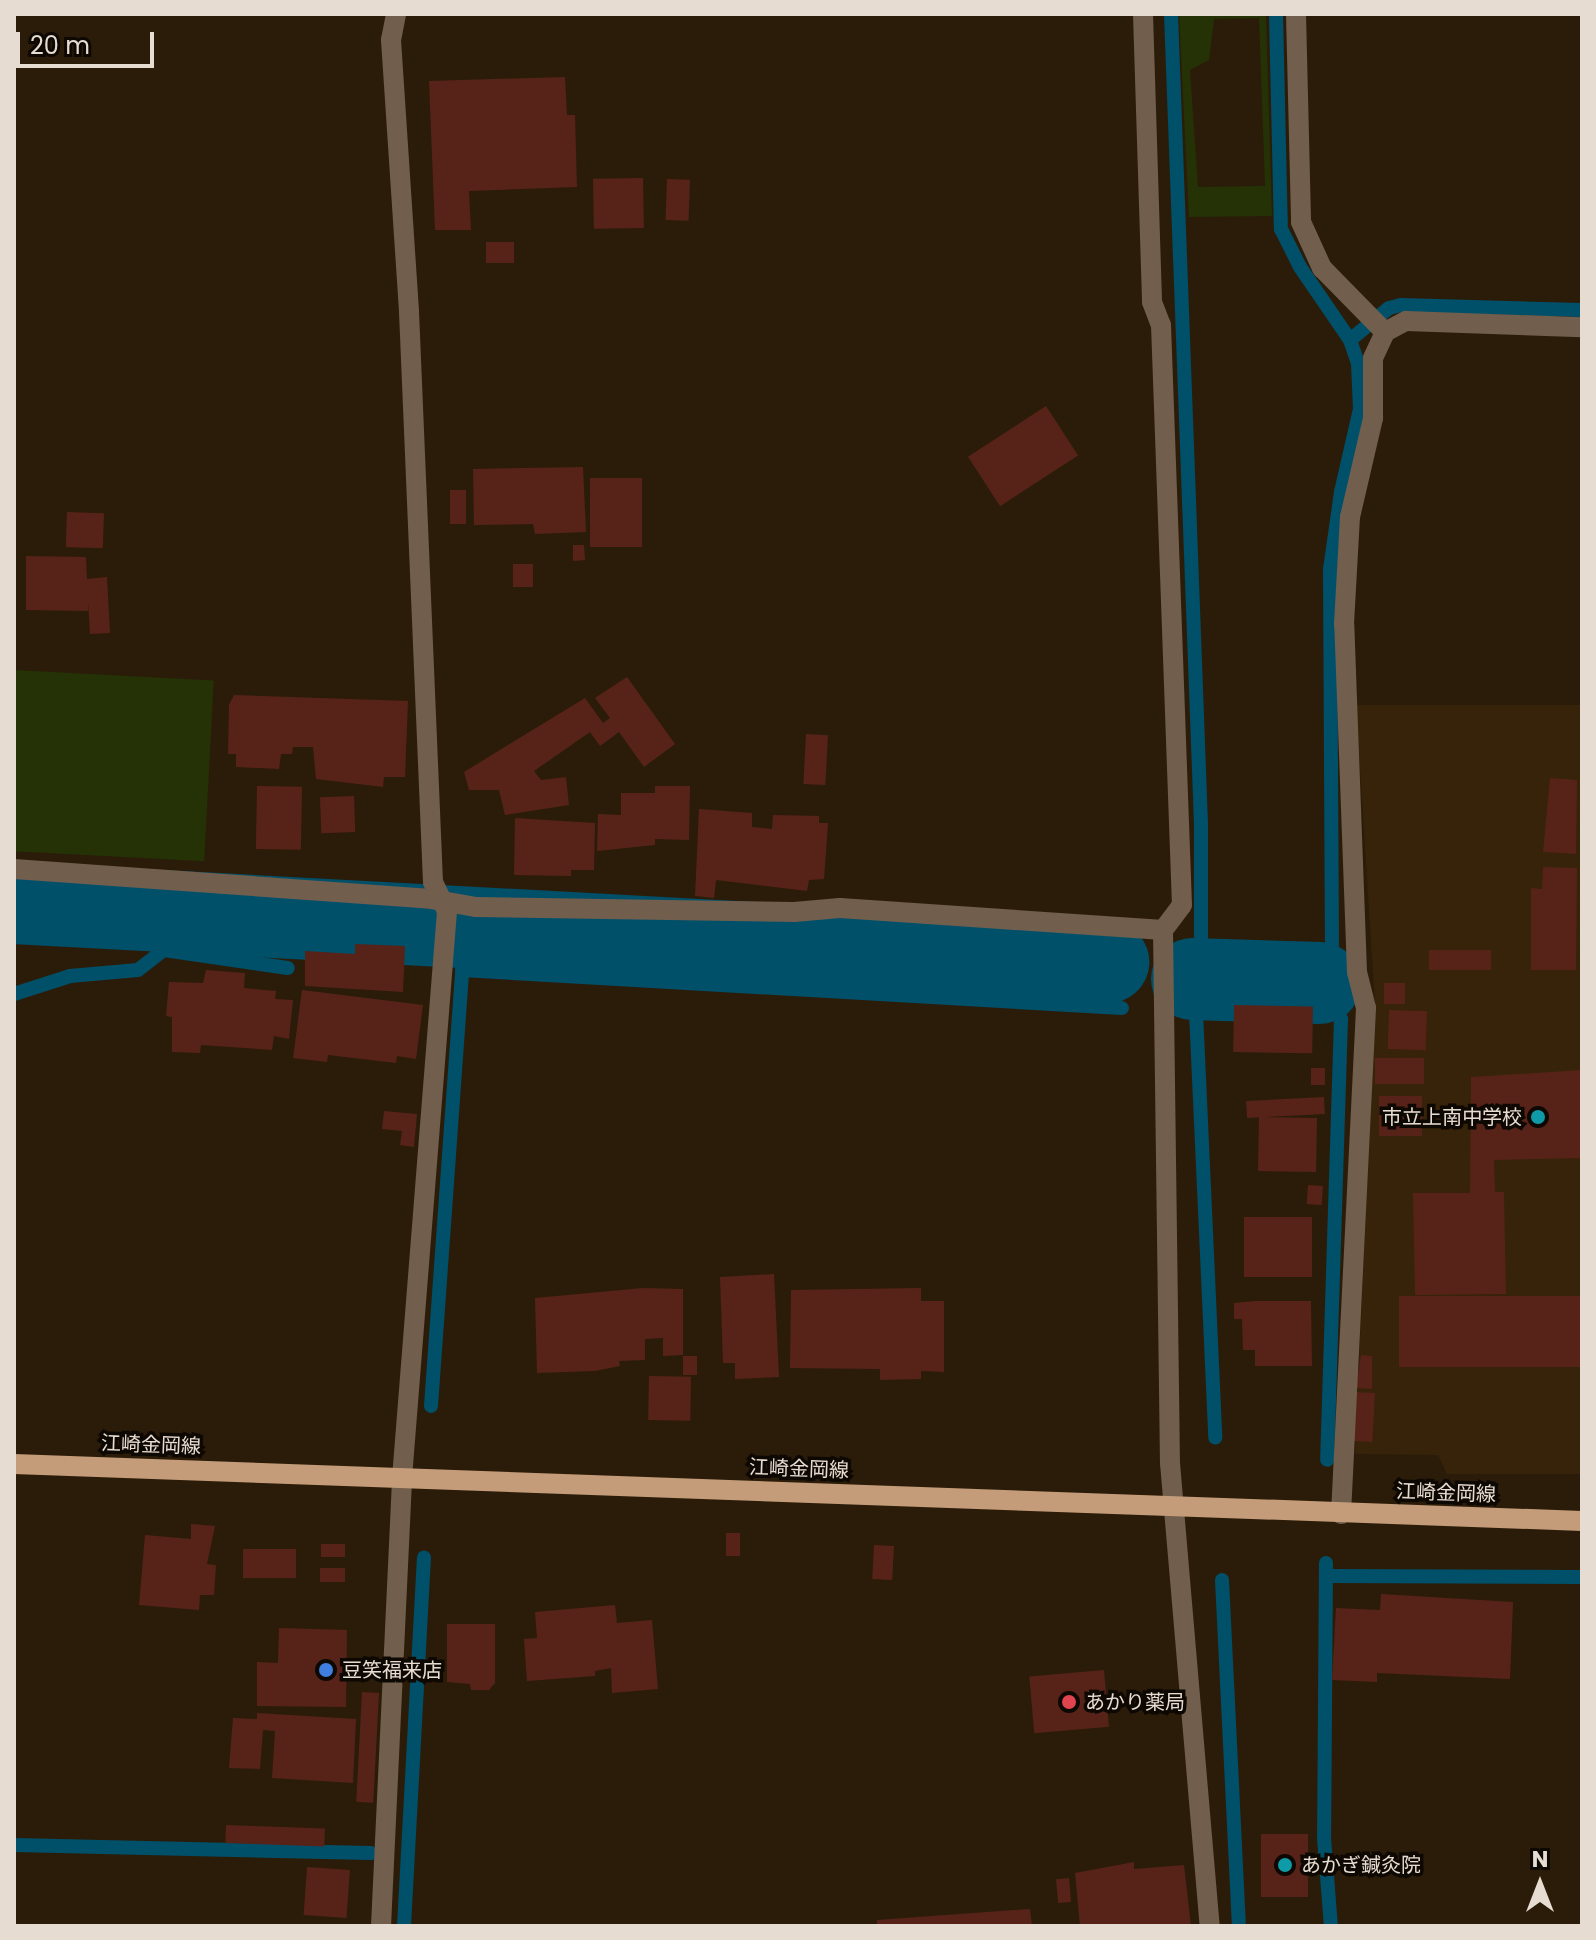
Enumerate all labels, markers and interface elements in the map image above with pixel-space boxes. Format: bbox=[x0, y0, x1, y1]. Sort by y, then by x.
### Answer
scale bar bbox=[20, 16, 158, 66]
text: 20 m bbox=[30, 29, 90, 62]
place label: 市立上南中学校 bbox=[1382, 1105, 1522, 1129]
marker: 市立上南中学校 bbox=[1529, 1108, 1547, 1126]
street label: 江崎金岡線 bbox=[101, 1431, 201, 1459]
street label: 江崎金岡線 bbox=[749, 1455, 849, 1483]
street label: 江崎金岡線 bbox=[1396, 1479, 1496, 1507]
place label: 豆笑福来店 bbox=[342, 1658, 442, 1682]
marker: 豆笑福来店 bbox=[317, 1661, 335, 1679]
place label: あかり薬局 bbox=[1085, 1690, 1185, 1714]
marker: あかり薬局 bbox=[1060, 1693, 1078, 1711]
north arrow bbox=[1500, 1844, 1580, 1924]
text: N bbox=[1532, 1844, 1548, 1875]
place label: あかぎ鍼灸院 bbox=[1301, 1853, 1421, 1877]
marker: あかぎ鍼灸院 bbox=[1276, 1856, 1294, 1874]

